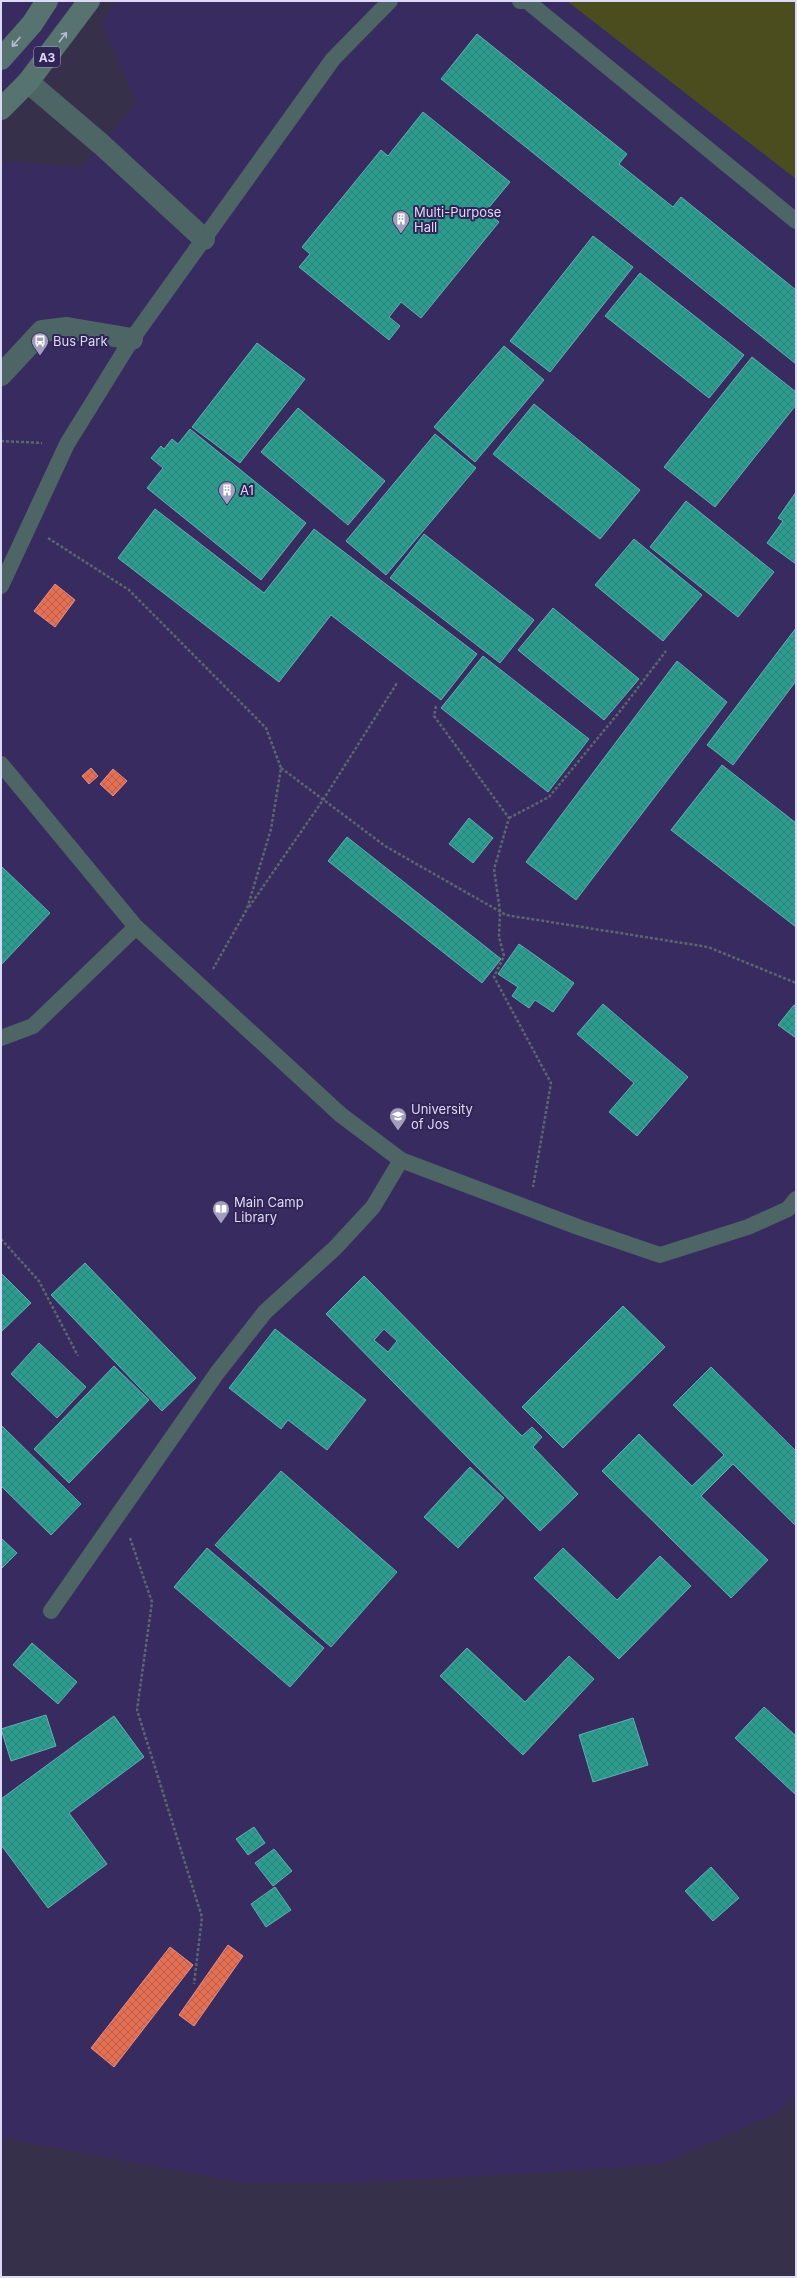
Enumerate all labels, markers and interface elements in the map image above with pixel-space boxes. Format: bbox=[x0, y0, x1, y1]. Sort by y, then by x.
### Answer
one-way arrow bbox=[59, 32, 67, 43]
one-way arrow bbox=[12, 36, 21, 47]
road number: A3 bbox=[34, 47, 60, 67]
place label: Multi-Purpose Hall bbox=[414, 204, 501, 235]
building icon: Multi-Purpose Hall bbox=[391, 209, 411, 234]
bus stop icon: Bus Park bbox=[30, 331, 50, 356]
place label: Bus Park bbox=[53, 333, 108, 349]
building icon: A1 bbox=[217, 480, 237, 505]
place label: A1 bbox=[240, 482, 254, 498]
place label: University of Jos bbox=[411, 1101, 473, 1132]
school or university icon: University of Jos bbox=[388, 1106, 408, 1131]
place label: Main Camp Library bbox=[234, 1194, 304, 1225]
library icon: Main Camp Library bbox=[211, 1199, 231, 1224]

